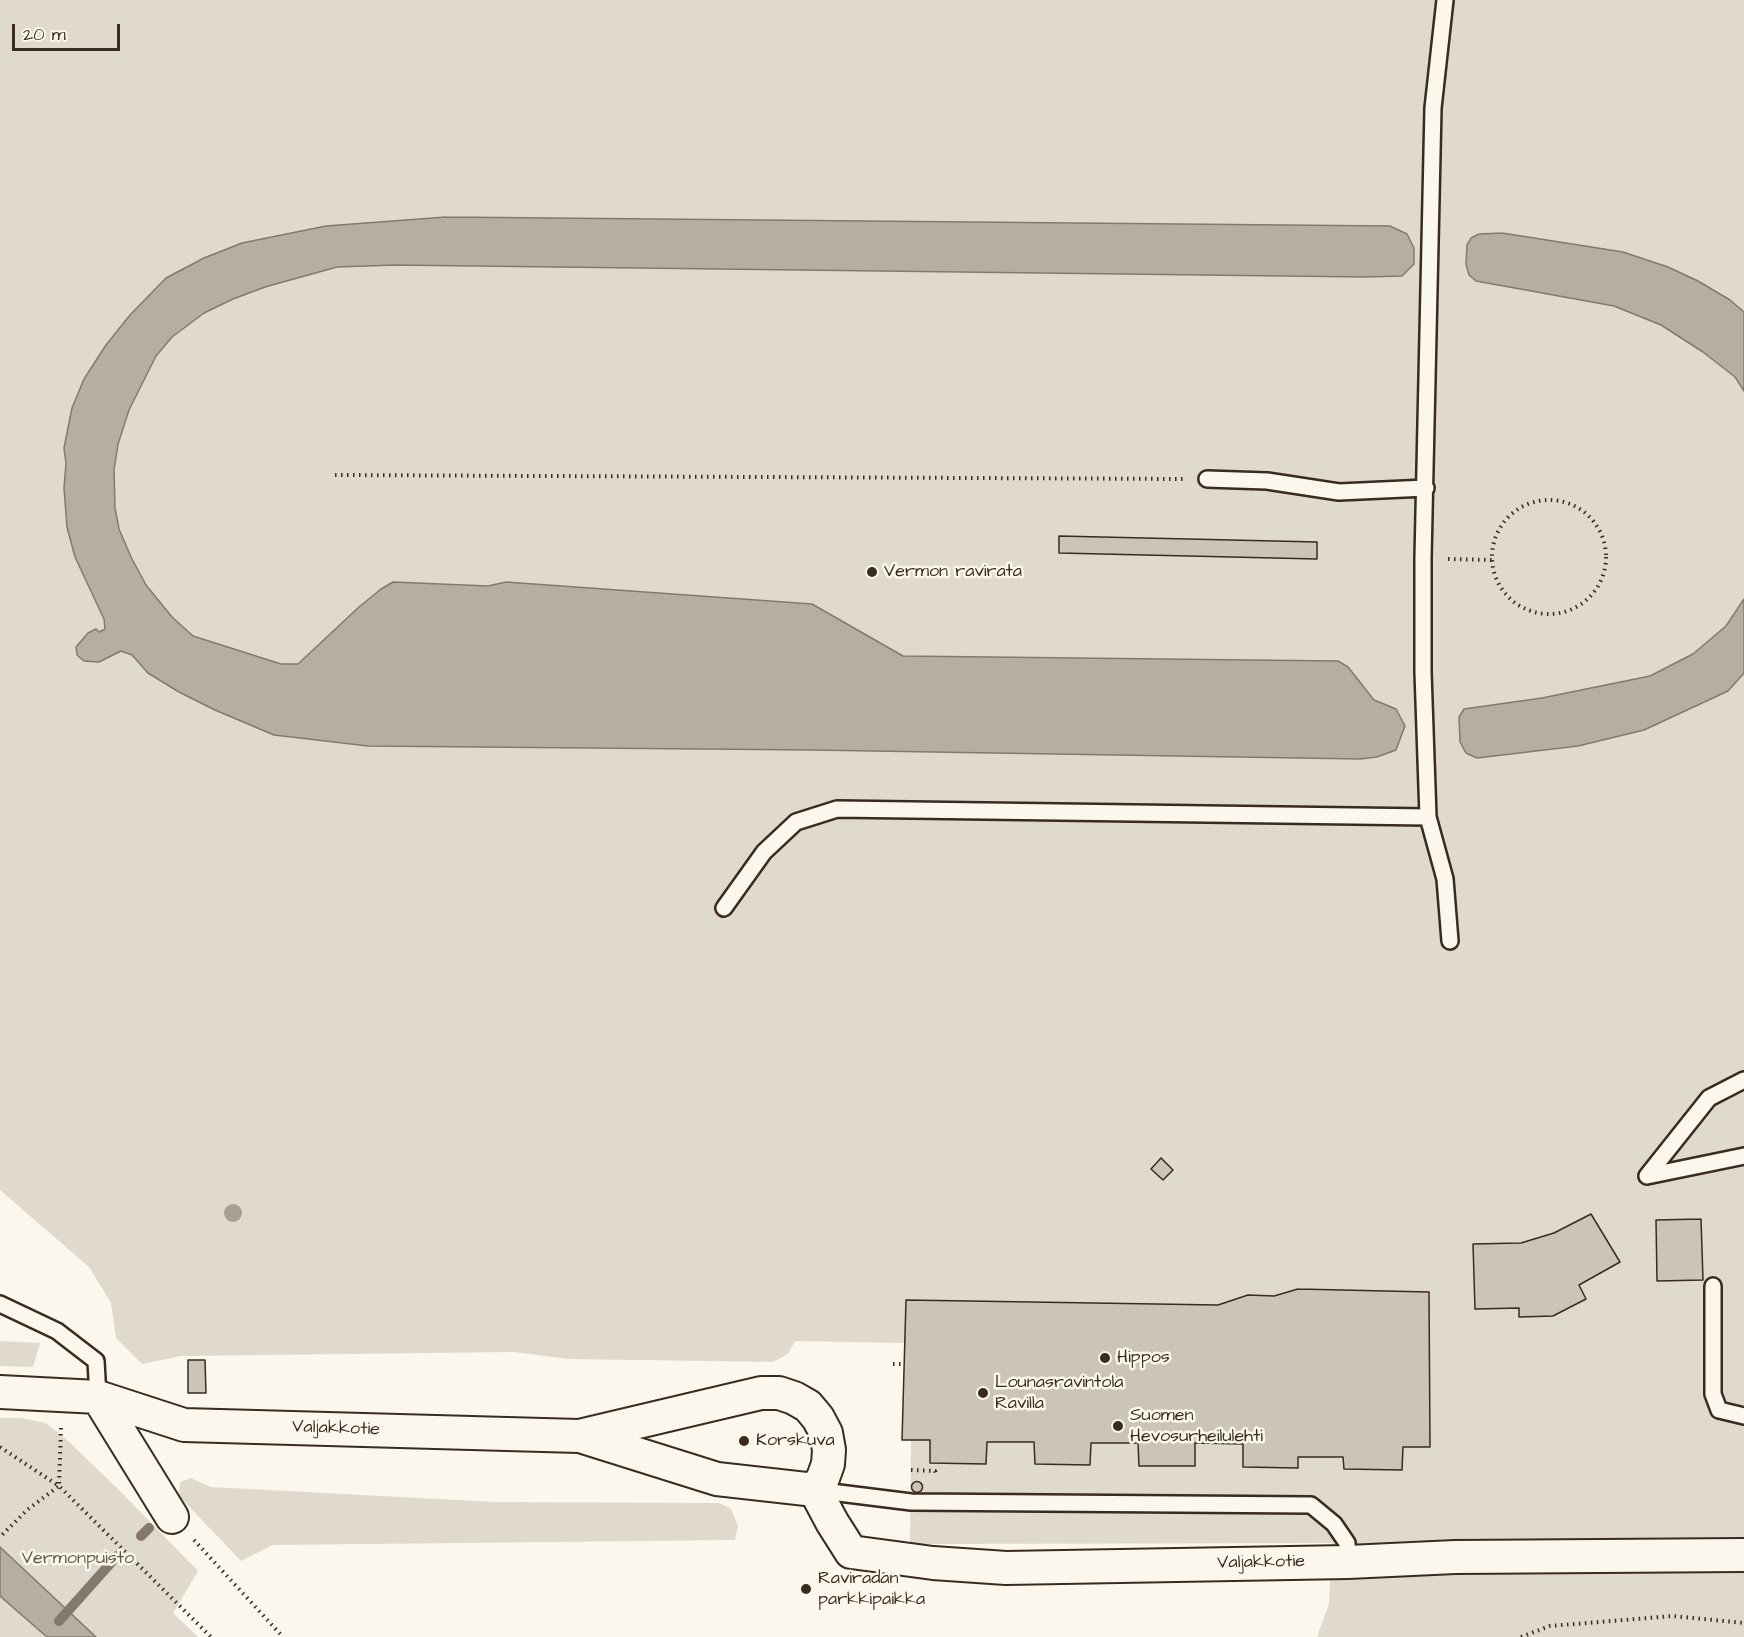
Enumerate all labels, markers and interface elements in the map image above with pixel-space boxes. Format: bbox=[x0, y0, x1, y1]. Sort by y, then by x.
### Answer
scale bar bbox=[15, 12, 123, 50]
text: 20 m bbox=[23, 22, 66, 47]
place label: Vermon ravirata bbox=[884, 561, 1022, 583]
marker: Vermon ravirata bbox=[865, 565, 879, 579]
place label: Hippos bbox=[1117, 1347, 1170, 1369]
marker: Hippos bbox=[1098, 1351, 1112, 1365]
place label: Lounasravintola Ravilla bbox=[995, 1372, 1123, 1414]
marker: Lounasravintola Ravilla bbox=[976, 1386, 990, 1400]
place label: Suomen Hevosurheilulehti bbox=[1130, 1405, 1263, 1448]
street label: Valjakkotie bbox=[292, 1417, 380, 1441]
marker: Suomen Hevosurheilulehti bbox=[1111, 1419, 1125, 1433]
place label: Korskuva bbox=[756, 1430, 835, 1452]
marker: Korskuva bbox=[737, 1434, 751, 1448]
park label: Vermonpuisto bbox=[22, 1548, 134, 1570]
street label: Valjakkotie bbox=[1217, 1551, 1305, 1575]
place label: Raviradan parkkipaikka bbox=[818, 1568, 925, 1610]
marker: Raviradan parkkipaikka bbox=[799, 1582, 813, 1596]

